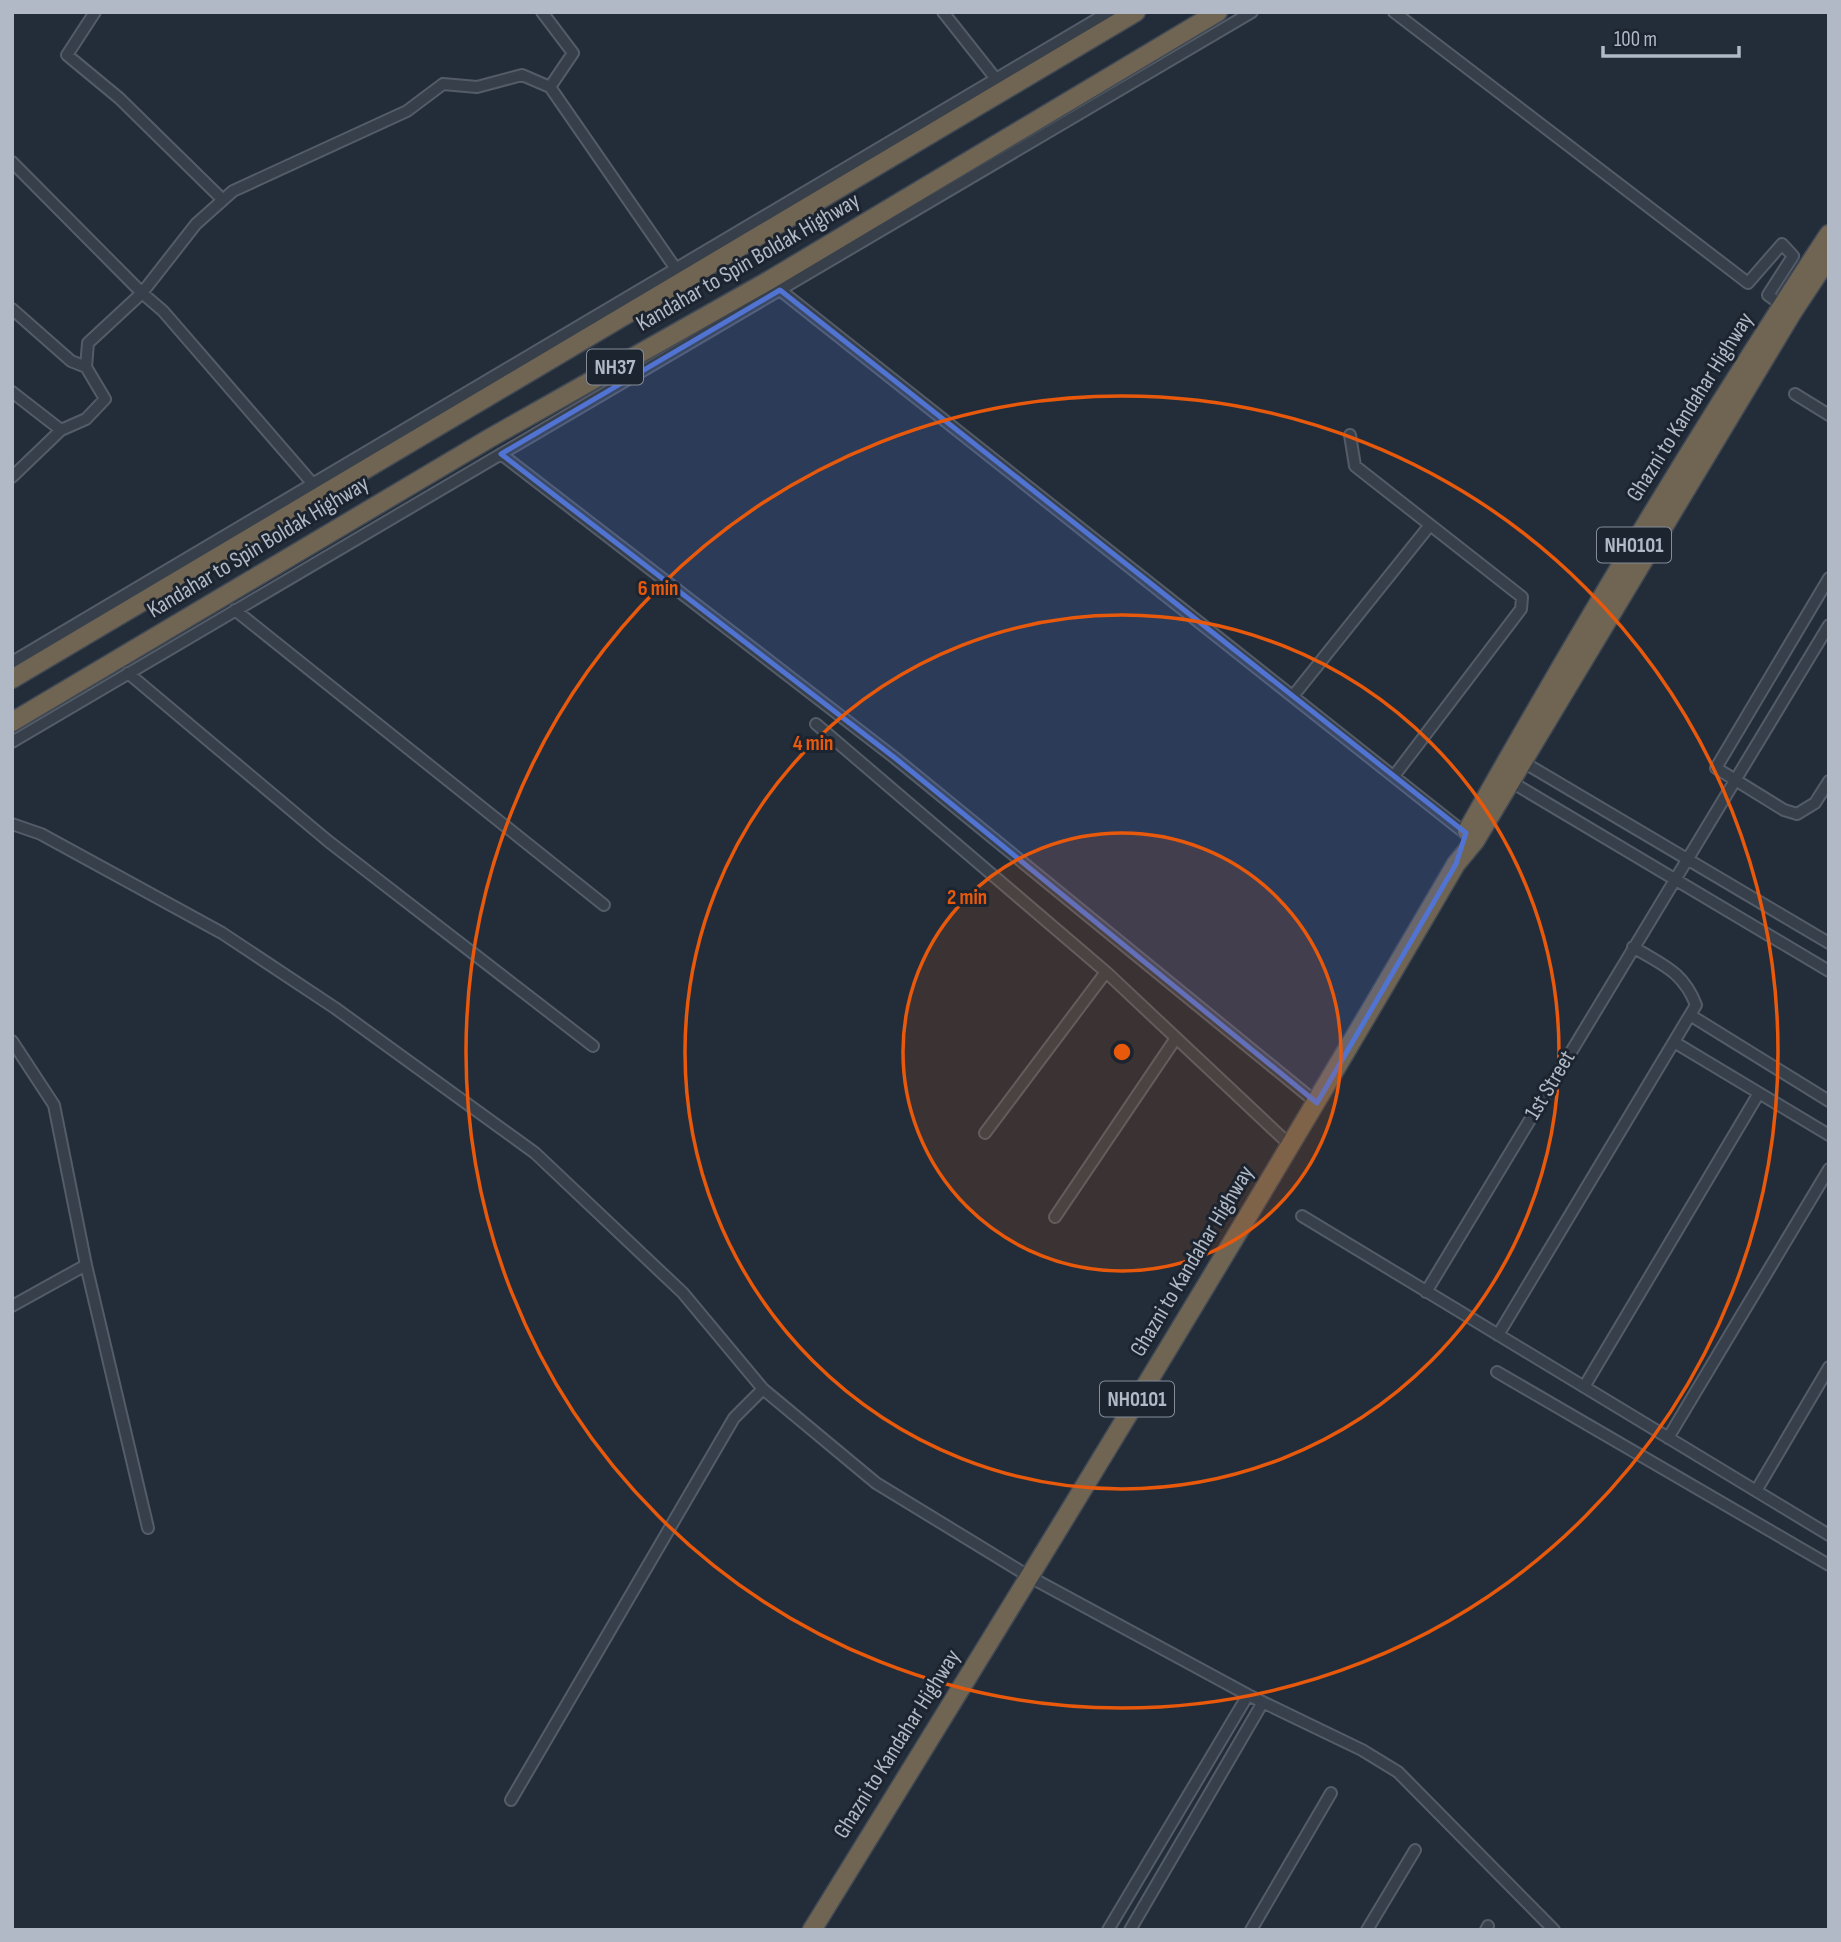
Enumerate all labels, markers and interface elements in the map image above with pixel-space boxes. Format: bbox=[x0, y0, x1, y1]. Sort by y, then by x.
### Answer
scale bar bbox=[1603, 14, 1740, 58]
text: 100 m bbox=[1614, 27, 1657, 52]
street label: Kandahar to Spin Boldak Highway bbox=[631, 186, 865, 338]
street label: Ghazni to Kandahar Highway bbox=[1620, 307, 1760, 507]
road number: NH37 bbox=[587, 350, 643, 384]
street label: Kandahar to Spin Boldak Highway bbox=[142, 470, 374, 624]
road number: NH0101 bbox=[1597, 528, 1671, 562]
text: 6 min bbox=[638, 576, 678, 601]
text: 4 min bbox=[793, 731, 833, 756]
text: 2 min bbox=[947, 885, 987, 910]
centre of rings bbox=[1110, 1040, 1134, 1064]
street label: 1st Street bbox=[1519, 1045, 1581, 1125]
street label: Ghazni to Kandahar Highway bbox=[1124, 1160, 1260, 1362]
road number: NH0101 bbox=[1100, 1382, 1174, 1416]
street label: Ghazni to Kandahar Highway bbox=[827, 1644, 967, 1844]

